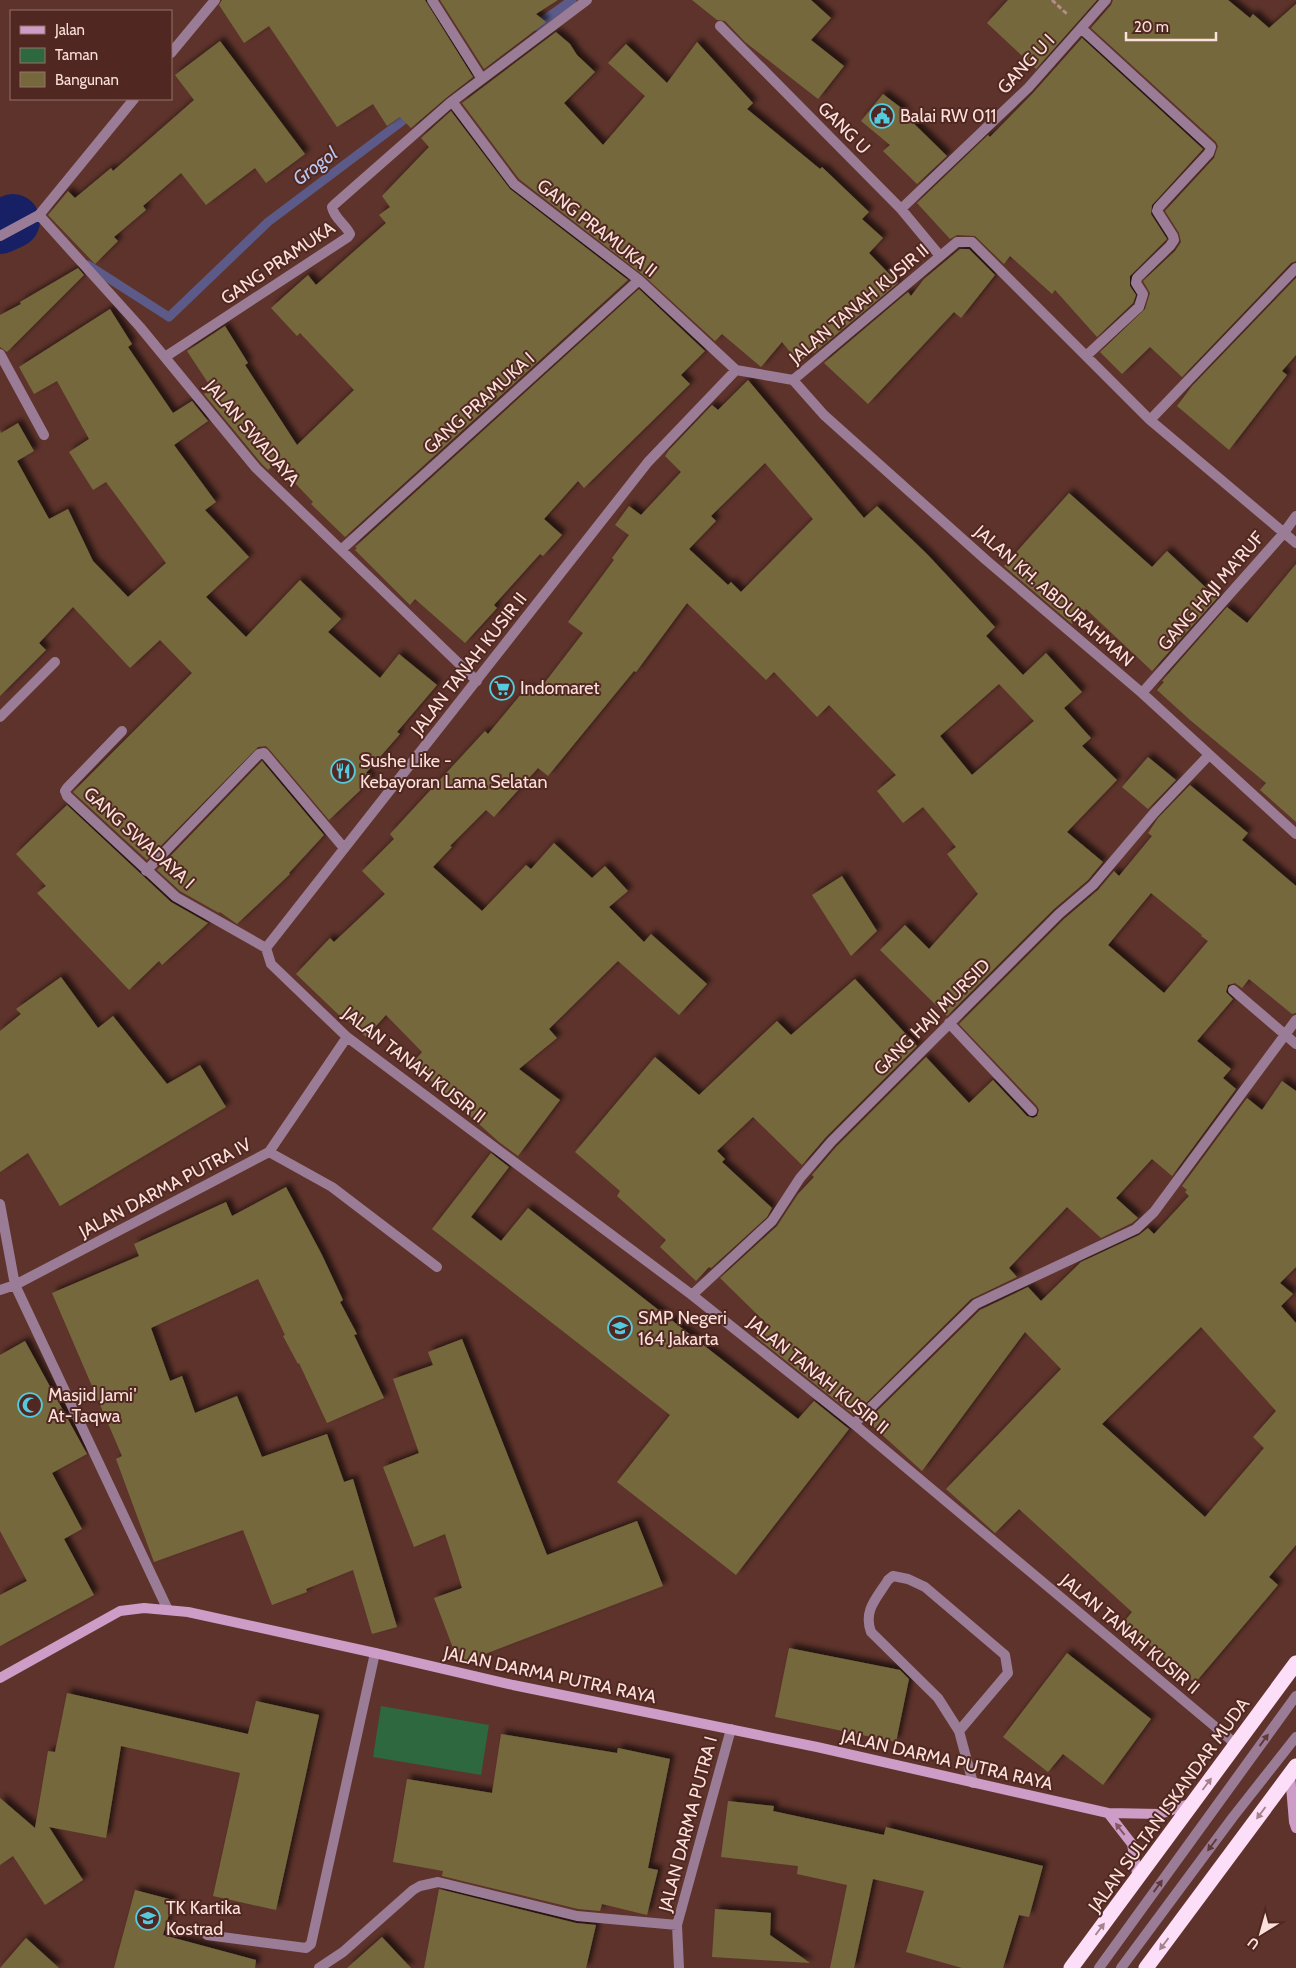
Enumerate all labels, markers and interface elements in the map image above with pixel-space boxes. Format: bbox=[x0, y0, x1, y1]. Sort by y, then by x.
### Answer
legend bbox=[10, 10, 172, 100]
scale bar bbox=[1126, 10, 1216, 42]
text: 20 m bbox=[1134, 18, 1169, 36]
text: Jalan bbox=[54, 21, 85, 39]
street label: GANG U I bbox=[993, 30, 1059, 98]
text: Taman bbox=[55, 46, 98, 64]
text: Bangunan bbox=[55, 71, 119, 89]
street label: GANG U bbox=[813, 97, 875, 159]
public building icon: Balai RW 011 bbox=[869, 103, 895, 129]
place label: Balai RW 011 bbox=[900, 105, 996, 127]
water label: Grogol bbox=[288, 141, 342, 190]
street label: GANG PRAMUKA II bbox=[533, 174, 661, 282]
street label: GANG PRAMUKA bbox=[217, 217, 339, 309]
street label: JALAN TANAH KUSIR II bbox=[784, 239, 933, 369]
street label: GANG PRAMUKA I bbox=[419, 347, 539, 459]
street label: JALAN SWADAYA bbox=[199, 375, 304, 491]
street label: JALAN KH. ABDURAHMAN bbox=[969, 520, 1138, 671]
street label: GANG HAJI MA'RUF bbox=[1153, 527, 1269, 655]
street label: JALAN TANAH KUSIR II bbox=[406, 588, 532, 741]
supermarket icon: Indomaret bbox=[489, 675, 515, 701]
place label: Indomaret bbox=[520, 677, 600, 699]
place label: Sushe Like - Kebayoran Lama Selatan bbox=[360, 750, 548, 793]
restaurant icon: Sushe Like - Kebayoran Lama Selatan bbox=[330, 758, 356, 784]
street label: GANG SWADAYA I bbox=[79, 782, 199, 894]
street label: GANG HAJI MURSID bbox=[869, 954, 995, 1080]
street label: JALAN TANAH KUSIR II bbox=[337, 1002, 490, 1128]
street label: JALAN DARMA PUTRA IV bbox=[74, 1133, 255, 1243]
place label: SMP Negeri 164 Jakarta bbox=[638, 1307, 727, 1350]
street label: JALAN TANAH KUSIR II bbox=[742, 1311, 893, 1439]
school or university icon: SMP Negeri 164 Jakarta bbox=[607, 1315, 633, 1341]
place label: Masjid Jami' At-Taqwa bbox=[48, 1384, 137, 1427]
mosque icon: Masjid Jami' At-Taqwa bbox=[17, 1392, 43, 1418]
street label: JALAN TANAH KUSIR II bbox=[1055, 1569, 1204, 1699]
street label: JALAN DARMA PUTRA RAYA bbox=[441, 1641, 658, 1708]
street label: JALAN SULTAN ISKANDAR MUDA bbox=[1083, 1693, 1254, 1917]
street label: JALAN DARMA PUTRA RAYA bbox=[838, 1725, 1055, 1795]
street label: JALAN DARMA PUTRA I bbox=[654, 1734, 722, 1915]
one-way arrow bbox=[1259, 1734, 1269, 1747]
one-way arrow bbox=[1202, 1777, 1212, 1791]
one-way arrow bbox=[1256, 1806, 1266, 1820]
one-way arrow bbox=[1115, 1822, 1125, 1835]
one-way arrow bbox=[1207, 1838, 1218, 1851]
one-way arrow bbox=[1153, 1879, 1163, 1893]
place label: TK Kartika Kostrad bbox=[166, 1897, 241, 1940]
school or university icon: TK Kartika Kostrad bbox=[135, 1905, 161, 1931]
north arrow bbox=[1236, 1908, 1286, 1958]
one-way arrow bbox=[1095, 1922, 1105, 1936]
text: U bbox=[1244, 1933, 1263, 1954]
one-way arrow bbox=[1159, 1937, 1170, 1950]

